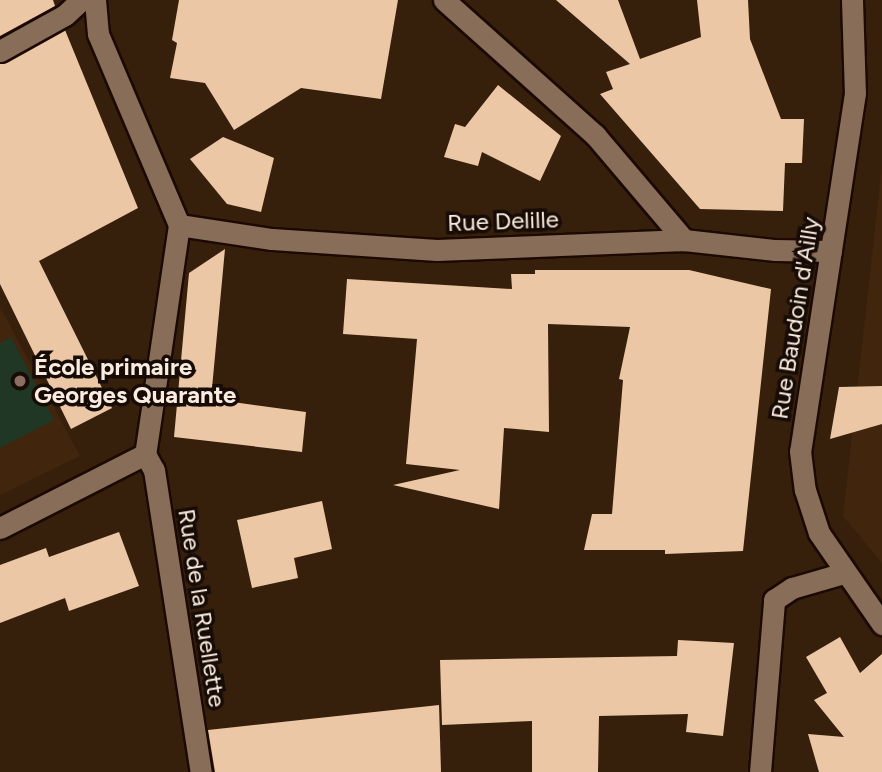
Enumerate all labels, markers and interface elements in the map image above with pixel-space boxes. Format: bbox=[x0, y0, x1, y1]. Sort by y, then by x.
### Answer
street label: Rue Delille bbox=[447, 205, 559, 237]
street label: Rue Baudoin d'Ailly bbox=[765, 215, 825, 421]
place label: École primaire Georges Quarante bbox=[34, 353, 236, 409]
marker: École primaire Georges Quarante bbox=[12, 373, 28, 389]
street label: Rue de la Ruellette bbox=[172, 507, 232, 709]

